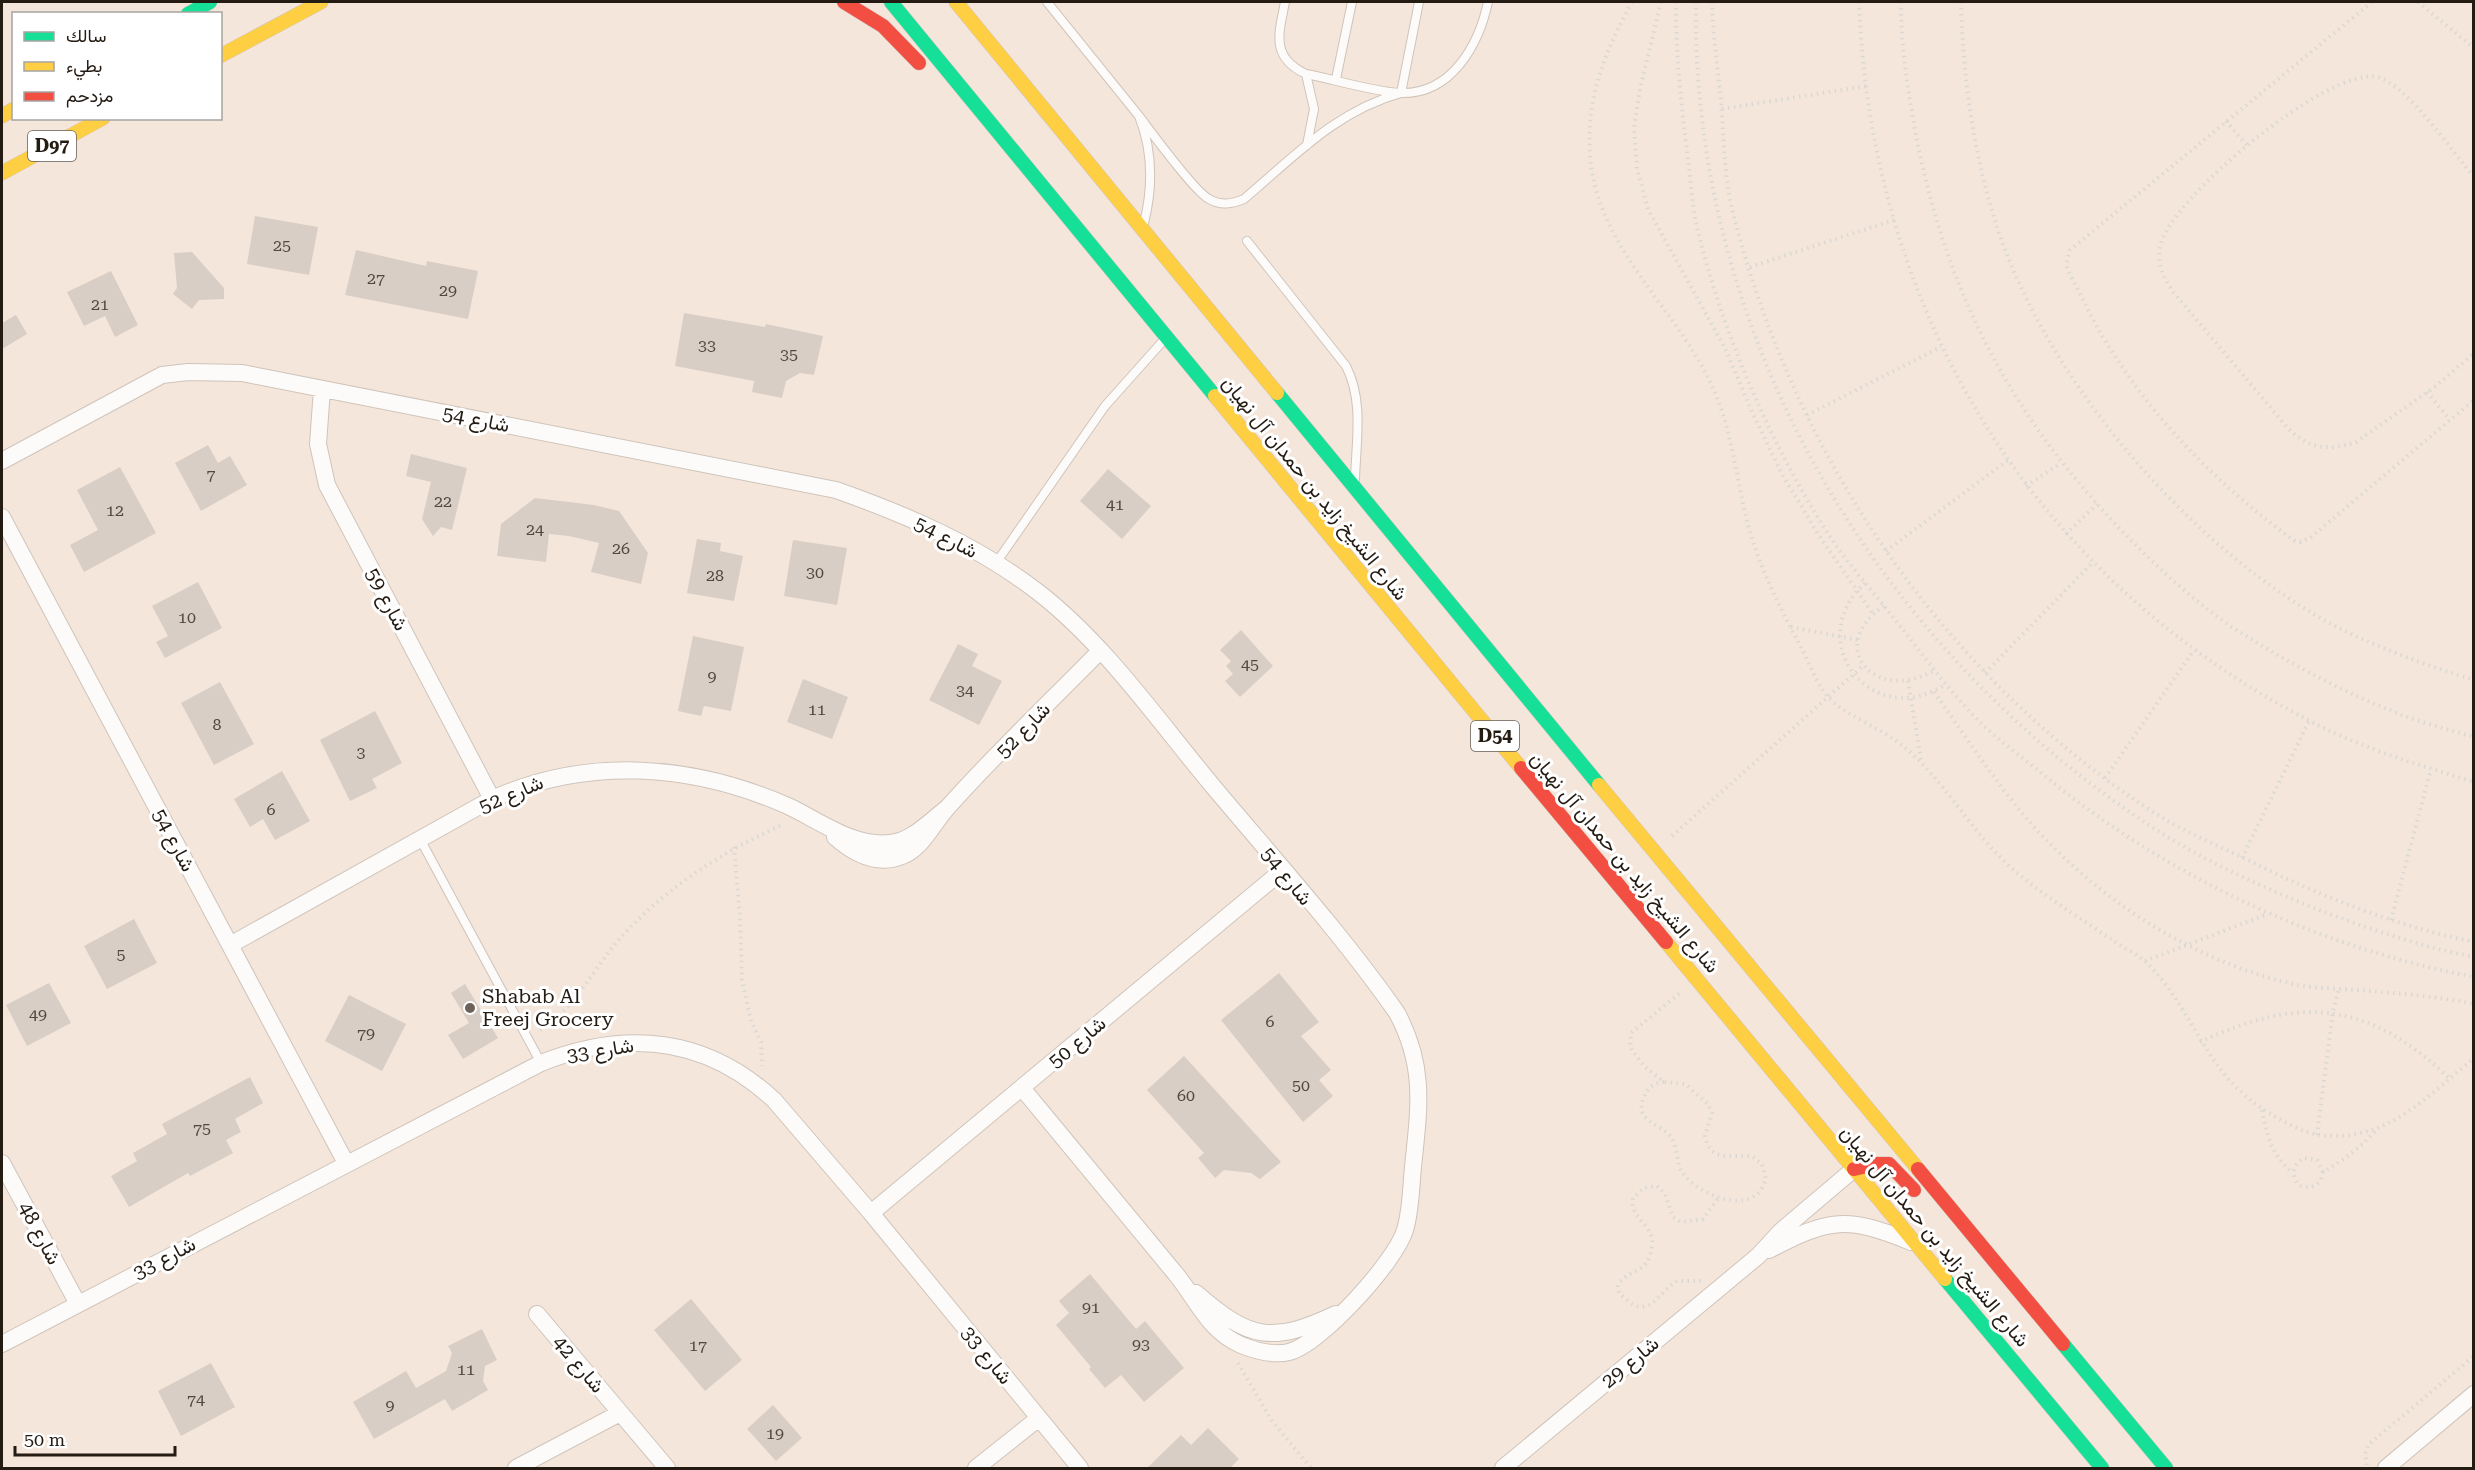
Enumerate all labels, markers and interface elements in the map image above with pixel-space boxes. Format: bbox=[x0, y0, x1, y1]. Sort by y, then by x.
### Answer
legend bbox=[12, 12, 222, 120]
text: سالك bbox=[66, 25, 106, 46]
text: بطيء bbox=[66, 55, 102, 81]
text: مزدحم bbox=[66, 85, 113, 108]
road number: D97 bbox=[28, 131, 76, 161]
house number: 25 bbox=[273, 236, 291, 255]
house number: 27 bbox=[367, 269, 385, 288]
house number: 29 bbox=[439, 281, 457, 300]
house number: 21 bbox=[91, 295, 109, 314]
house number: 33 bbox=[698, 336, 716, 355]
house number: 35 bbox=[780, 345, 798, 364]
street label: شارع الشيخ زايد بن حمدان آل نهيان bbox=[1216, 371, 1413, 606]
street label: شارع 54 bbox=[440, 401, 512, 439]
house number: 7 bbox=[207, 465, 216, 484]
house number: 22 bbox=[434, 492, 452, 511]
house number: 41 bbox=[1106, 495, 1124, 514]
house number: 12 bbox=[106, 501, 124, 520]
street label: شارع 54 bbox=[909, 511, 982, 565]
house number: 24 bbox=[526, 520, 544, 539]
house number: 26 bbox=[612, 539, 630, 558]
street label: شارع 59 bbox=[359, 563, 413, 635]
house number: 30 bbox=[806, 563, 824, 582]
house number: 28 bbox=[706, 566, 724, 585]
house number: 10 bbox=[178, 608, 196, 627]
house number: 45 bbox=[1241, 655, 1259, 674]
house number: 9 bbox=[708, 667, 717, 686]
house number: 34 bbox=[956, 681, 974, 700]
street label: شارع 52 bbox=[991, 697, 1057, 764]
house number: 11 bbox=[808, 700, 826, 719]
house number: 8 bbox=[213, 715, 222, 734]
road number: D54 bbox=[1471, 721, 1519, 751]
house number: 3 bbox=[357, 743, 366, 762]
street label: شارع الشيخ زايد بن حمدان آل نهيان bbox=[1524, 747, 1725, 979]
street label: شارع 52 bbox=[475, 770, 548, 820]
house number: 6 bbox=[267, 800, 276, 819]
street label: شارع 54 bbox=[146, 804, 200, 876]
street label: شارع 54 bbox=[1255, 842, 1318, 911]
house number: 5 bbox=[117, 945, 126, 964]
place label: Shabab Al Freej Grocery bbox=[482, 984, 614, 1031]
marker: Shabab Al Freej Grocery bbox=[463, 1001, 477, 1015]
house number: 49 bbox=[29, 1005, 47, 1024]
street label: شارع 50 bbox=[1043, 1011, 1112, 1074]
house number: 6 bbox=[1266, 1012, 1275, 1031]
house number: 79 bbox=[357, 1024, 375, 1043]
street label: شارع 33 bbox=[565, 1033, 636, 1069]
house number: 50 bbox=[1292, 1076, 1310, 1095]
house number: 60 bbox=[1177, 1086, 1195, 1105]
house number: 75 bbox=[193, 1119, 211, 1138]
street label: شارع الشيخ زايد بن حمدان آل نهيان bbox=[1834, 1121, 2035, 1353]
street label: شارع 48 bbox=[12, 1197, 66, 1269]
street label: شارع 33 bbox=[128, 1232, 200, 1286]
house number: 91 bbox=[1082, 1298, 1100, 1317]
street label: شارع 33 bbox=[955, 1321, 1018, 1390]
street label: شارع 42 bbox=[547, 1330, 610, 1399]
street label: شارع 29 bbox=[1596, 1331, 1665, 1394]
house number: 93 bbox=[1132, 1335, 1150, 1354]
house number: 17 bbox=[689, 1336, 707, 1355]
house number: 11 bbox=[457, 1360, 475, 1379]
house number: 74 bbox=[187, 1390, 205, 1409]
house number: 9 bbox=[386, 1396, 395, 1415]
scale bar bbox=[15, 1419, 176, 1457]
house number: 19 bbox=[766, 1424, 784, 1443]
text: 50 m bbox=[24, 1429, 65, 1450]

